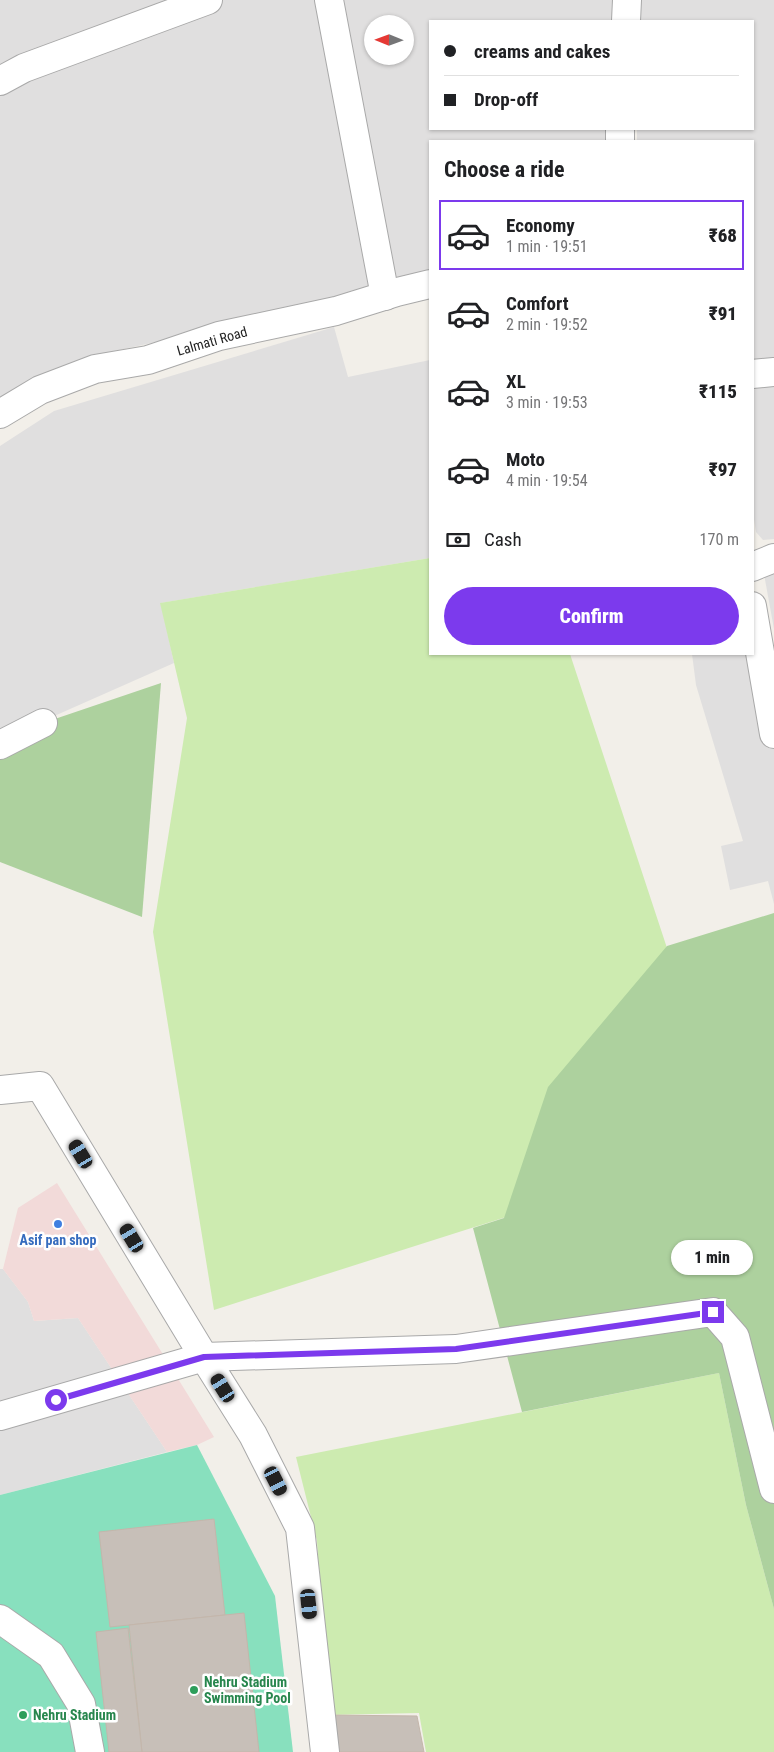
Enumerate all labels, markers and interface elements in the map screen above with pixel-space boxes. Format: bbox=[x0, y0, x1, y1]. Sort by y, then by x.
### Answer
north arrow bbox=[364, 15, 414, 65]
map controls bbox=[364, 15, 414, 65]
text: creams and cakes bbox=[474, 40, 610, 63]
text: Drop-off bbox=[474, 88, 538, 111]
text: Choose a ride bbox=[444, 157, 565, 182]
icon: car bbox=[446, 213, 491, 258]
text: Economy bbox=[506, 214, 575, 237]
text: ₹68 bbox=[709, 224, 737, 247]
text: 1 min · 19:51 bbox=[506, 237, 588, 256]
icon: car bbox=[446, 291, 491, 336]
text: Comfort bbox=[506, 292, 569, 315]
text: ₹91 bbox=[709, 302, 737, 325]
text: 2 min · 19:52 bbox=[506, 315, 588, 334]
street label: Lalmati Road bbox=[175, 323, 249, 359]
icon: car bbox=[446, 369, 491, 414]
text: XL bbox=[506, 370, 526, 393]
text: ₹115 bbox=[699, 380, 737, 403]
text: 3 min · 19:53 bbox=[506, 393, 588, 412]
icon: car bbox=[446, 447, 491, 492]
text: Moto bbox=[506, 448, 545, 471]
text: ₹97 bbox=[709, 458, 737, 481]
text: 4 min · 19:54 bbox=[506, 471, 588, 490]
icon: cash bbox=[444, 526, 472, 554]
text: Cash bbox=[484, 528, 522, 551]
text: 170 m bbox=[700, 530, 739, 549]
button: Confirm bbox=[444, 587, 739, 645]
car bbox=[66, 1137, 95, 1171]
marker: Asif pan shop bbox=[52, 1218, 64, 1230]
car bbox=[117, 1221, 146, 1255]
place label: Asif pan shop bbox=[20, 1232, 96, 1248]
callout: 1 min bbox=[672, 1240, 754, 1274]
text: 1 min bbox=[694, 1248, 730, 1267]
route end bbox=[702, 1301, 724, 1323]
car bbox=[208, 1371, 237, 1405]
route start bbox=[45, 1389, 67, 1411]
car bbox=[262, 1464, 289, 1498]
car bbox=[299, 1588, 318, 1620]
place label: Nehru Stadium Swimming Pool bbox=[204, 1674, 291, 1706]
marker: Nehru Stadium Swimming Pool bbox=[188, 1684, 200, 1696]
place label: Nehru Stadium bbox=[33, 1707, 116, 1723]
marker: Nehru Stadium bbox=[17, 1709, 29, 1721]

